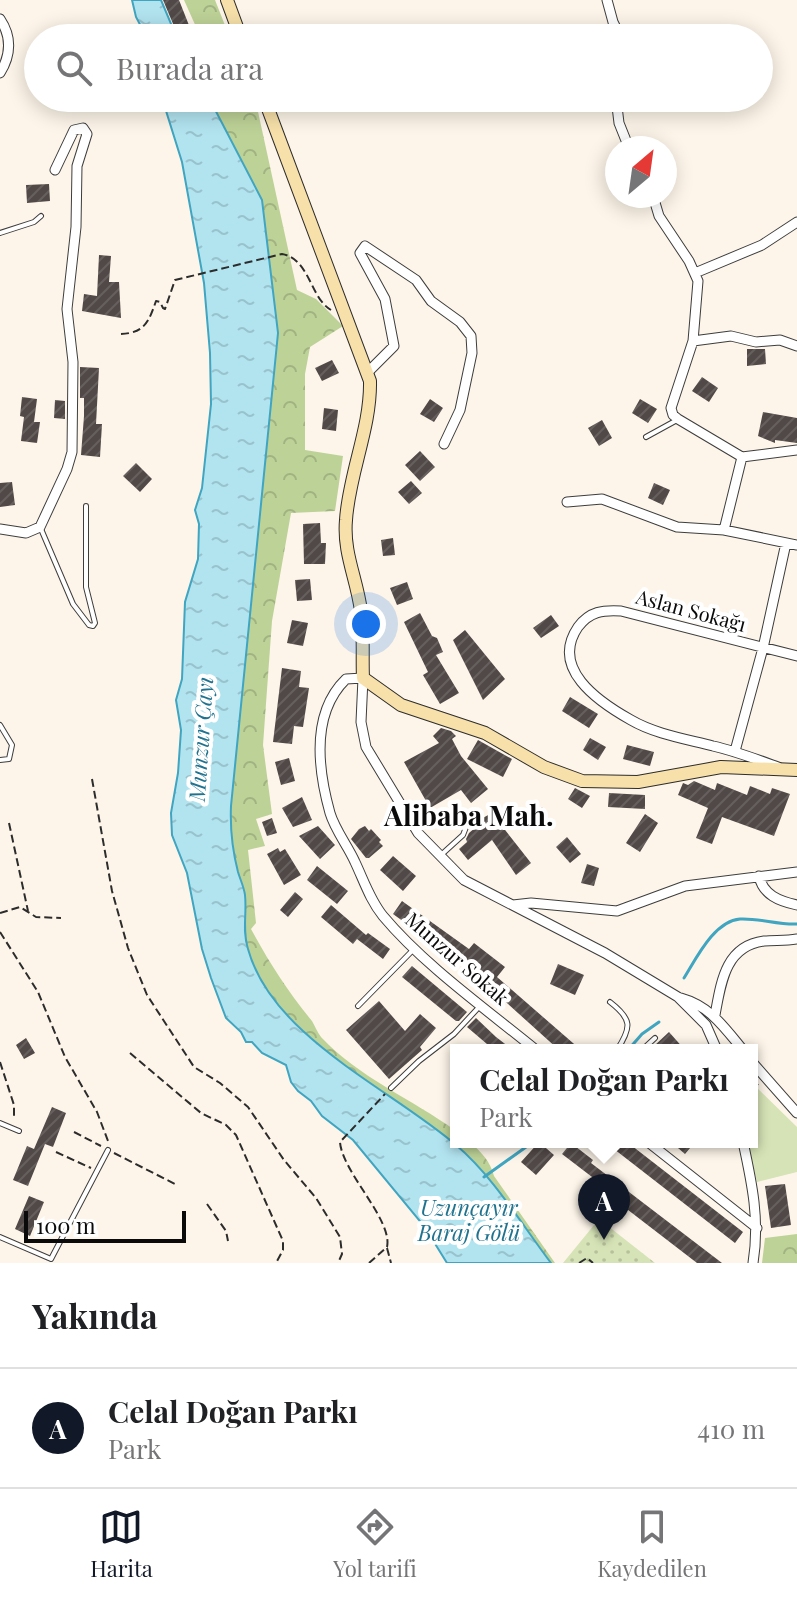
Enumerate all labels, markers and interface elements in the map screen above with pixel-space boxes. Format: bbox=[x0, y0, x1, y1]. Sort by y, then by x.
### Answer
search box bbox=[24, 24, 773, 112]
icon: search bbox=[52, 46, 96, 90]
text: Burada ara bbox=[116, 48, 263, 88]
north arrow bbox=[605, 136, 677, 208]
street label: Aslan Sokağı bbox=[632, 582, 750, 637]
your location bbox=[346, 604, 386, 644]
water label: Munzur Çayı bbox=[181, 676, 219, 803]
district label: Alibaba Mah. bbox=[383, 796, 554, 833]
street label: Munzur Sokak bbox=[401, 905, 515, 1010]
popup bbox=[450, 1044, 758, 1148]
text: Celal Doğan Parkı bbox=[479, 1059, 729, 1099]
text: Park bbox=[479, 1099, 533, 1134]
pin: A bbox=[578, 1174, 630, 1240]
water label: Uzunçayır Baraj Gölü bbox=[417, 1192, 520, 1247]
scale bar bbox=[24, 1207, 186, 1243]
text: 100 m bbox=[36, 1210, 96, 1240]
text: Yakında bbox=[32, 1292, 158, 1338]
text: Celal Doğan Parkı bbox=[108, 1391, 358, 1431]
text: A bbox=[49, 1411, 67, 1446]
text: 410 m bbox=[697, 1411, 765, 1446]
text: Park bbox=[108, 1431, 161, 1466]
tab: Harita bbox=[90, 1505, 153, 1583]
tab: Yol tarifi bbox=[333, 1505, 417, 1583]
tab: Kaydedilen bbox=[597, 1505, 707, 1583]

